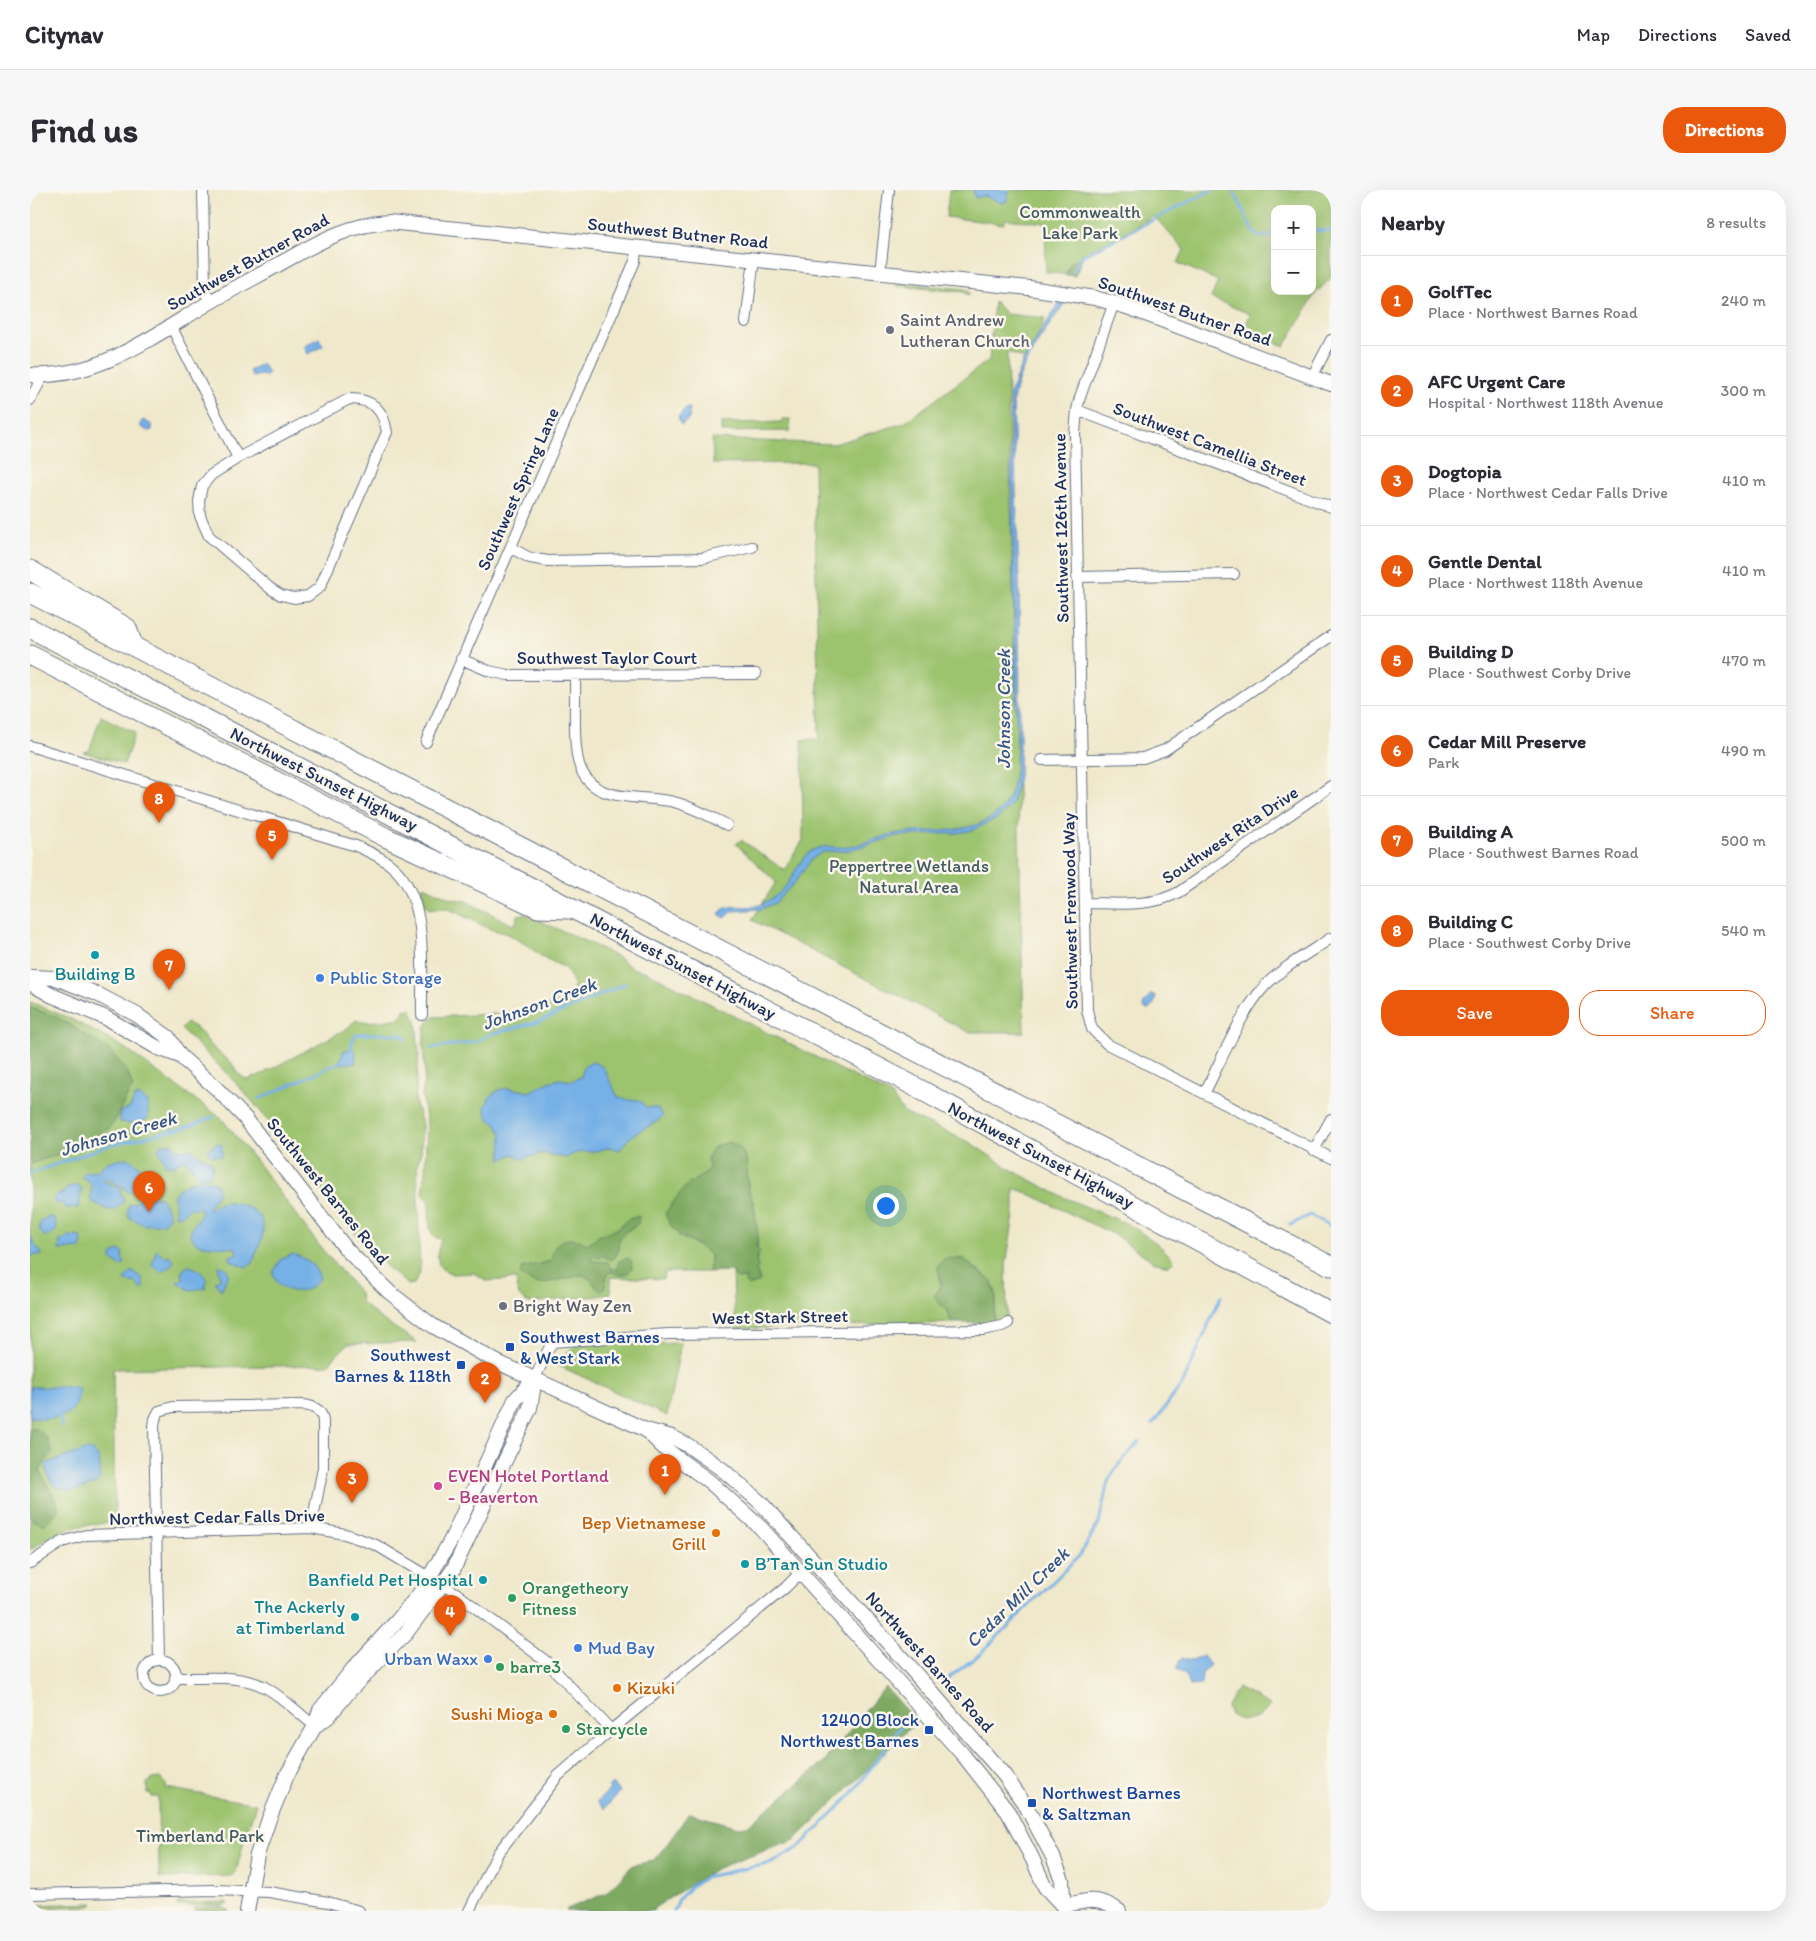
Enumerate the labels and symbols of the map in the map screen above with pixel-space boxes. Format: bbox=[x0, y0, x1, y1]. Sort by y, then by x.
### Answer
park label: Commonwealth Lake Park bbox=[1019, 201, 1141, 244]
street label: Southwest Butner Road bbox=[163, 208, 333, 316]
street label: Southwest Butner Road bbox=[586, 213, 770, 253]
street label: Southwest Butner Road bbox=[1095, 271, 1275, 351]
place label: Saint Andrew Lutheran Church bbox=[900, 309, 1030, 352]
marker: Saint Andrew Lutheran Church bbox=[884, 324, 896, 336]
street label: Southwest Camellia Street bbox=[1110, 397, 1310, 491]
street label: Southwest Spring Lane bbox=[472, 404, 564, 574]
street label: Southwest 126th Avenue bbox=[1048, 433, 1074, 623]
street label: Southwest Taylor Court bbox=[517, 647, 698, 669]
water label: Johnson Creek bbox=[992, 648, 1015, 769]
street label: Northwest Sunset Highway bbox=[226, 722, 422, 836]
street label: Southwest Rita Drive bbox=[1158, 781, 1302, 889]
pin: 8 bbox=[143, 782, 175, 823]
street label: Southwest Frenwood Way bbox=[1057, 812, 1083, 1010]
pin: 5 bbox=[256, 819, 288, 860]
park label: Peppertree Wetlands Natural Area bbox=[829, 855, 989, 898]
street label: Northwest Sunset Highway bbox=[586, 908, 780, 1025]
marker: Building B bbox=[89, 949, 101, 961]
pin: 7 bbox=[153, 949, 185, 990]
place label: Building B bbox=[55, 963, 135, 985]
place label: Public Storage bbox=[330, 967, 442, 989]
marker: Public Storage bbox=[314, 972, 326, 984]
water label: Johnson Creek bbox=[479, 972, 600, 1035]
street label: Northwest Sunset Highway bbox=[944, 1097, 1138, 1214]
water label: Johnson Creek bbox=[57, 1106, 180, 1161]
street label: Southwest Barnes Road bbox=[262, 1113, 394, 1269]
pin: 6 bbox=[133, 1171, 165, 1212]
your location bbox=[873, 1193, 899, 1219]
place label: Bright Way Zen bbox=[513, 1295, 632, 1317]
marker: Bright Way Zen bbox=[497, 1300, 509, 1312]
street label: West Stark Street bbox=[712, 1305, 849, 1329]
place label: Southwest Barnes & West Stark bbox=[520, 1326, 660, 1369]
marker: Southwest Barnes & West Stark bbox=[504, 1341, 516, 1353]
place label: Southwest Barnes & 118th bbox=[334, 1344, 451, 1387]
marker: Southwest Barnes & 118th bbox=[455, 1359, 467, 1371]
pin: 2 bbox=[469, 1362, 501, 1403]
pin: 1 bbox=[649, 1454, 681, 1495]
pin: 3 bbox=[336, 1462, 368, 1503]
place label: EVEN Hotel Portland - Beaverton bbox=[448, 1465, 609, 1508]
marker: EVEN Hotel Portland - Beaverton bbox=[432, 1480, 444, 1492]
street label: Northwest Cedar Falls Drive bbox=[109, 1504, 325, 1530]
place label: Bep Vietnamese Grill bbox=[582, 1512, 706, 1555]
marker: Bep Vietnamese Grill bbox=[710, 1527, 722, 1539]
water label: Cedar Mill Creek bbox=[961, 1541, 1075, 1653]
place label: B’Tan Sun Studio bbox=[755, 1553, 888, 1575]
marker: B’Tan Sun Studio bbox=[739, 1558, 751, 1570]
place label: Banfield Pet Hospital bbox=[308, 1569, 473, 1591]
marker: Banfield Pet Hospital bbox=[477, 1574, 489, 1586]
place label: Orangetheory Fitness bbox=[522, 1577, 629, 1620]
street label: Northwest Barnes Road bbox=[861, 1587, 999, 1737]
marker: Orangetheory Fitness bbox=[506, 1592, 518, 1604]
pin: 4 bbox=[434, 1595, 466, 1636]
place label: The Ackerly at Timberland bbox=[236, 1596, 345, 1639]
marker: The Ackerly at Timberland bbox=[349, 1611, 361, 1623]
place label: Mud Bay bbox=[588, 1637, 655, 1659]
marker: Mud Bay bbox=[572, 1642, 584, 1654]
place label: Urban Waxx bbox=[384, 1648, 478, 1670]
marker: Urban Waxx bbox=[482, 1653, 494, 1665]
place label: barre3 bbox=[510, 1656, 561, 1678]
marker: barre3 bbox=[494, 1661, 506, 1673]
place label: Kizuki bbox=[627, 1677, 675, 1699]
marker: Kizuki bbox=[611, 1682, 623, 1694]
place label: Sushi Mioga bbox=[451, 1703, 543, 1725]
marker: Sushi Mioga bbox=[547, 1708, 559, 1720]
place label: 12400 Block Northwest Barnes bbox=[780, 1709, 920, 1752]
place label: Starcycle bbox=[576, 1718, 648, 1740]
marker: Starcycle bbox=[560, 1723, 572, 1735]
marker: 12400 Block Northwest Barnes bbox=[923, 1724, 935, 1736]
place label: Northwest Barnes & Saltzman bbox=[1042, 1782, 1181, 1825]
marker: Northwest Barnes & Saltzman bbox=[1026, 1797, 1038, 1809]
park label: Timberland Park bbox=[136, 1825, 264, 1847]

